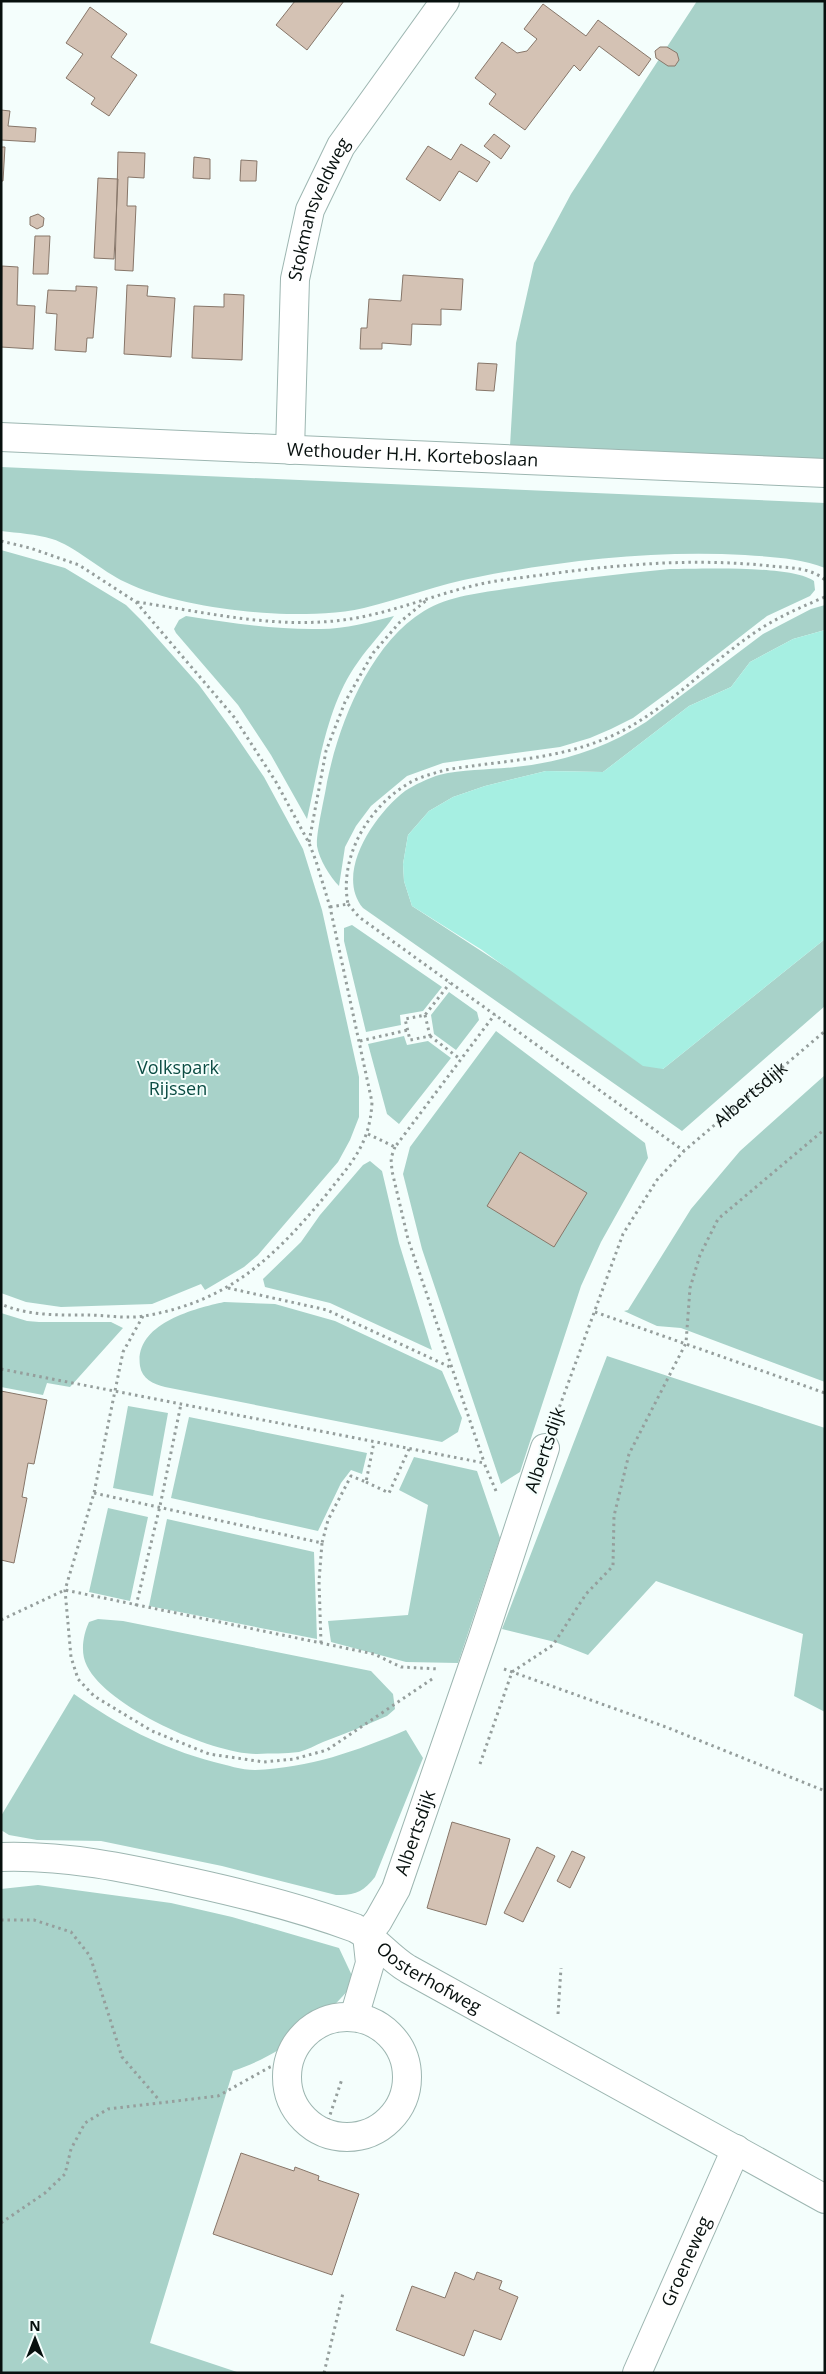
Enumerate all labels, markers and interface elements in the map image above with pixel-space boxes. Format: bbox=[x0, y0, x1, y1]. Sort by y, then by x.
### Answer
street label: Stokmansveldweg bbox=[282, 132, 355, 283]
street label: Wethouder H.H. Korteboslaan bbox=[286, 437, 539, 471]
park label: Volkspark Rijssen bbox=[137, 1055, 220, 1100]
street label: Albertsdijk bbox=[708, 1055, 792, 1132]
street label: Albertsdijk bbox=[518, 1403, 570, 1496]
street label: Albertsdijk bbox=[389, 1786, 441, 1878]
street label: Oosterhofweg bbox=[372, 1936, 486, 2018]
street label: Groeneweg bbox=[655, 2212, 716, 2310]
north arrow bbox=[10, 2314, 60, 2364]
text: N bbox=[29, 2316, 41, 2335]

